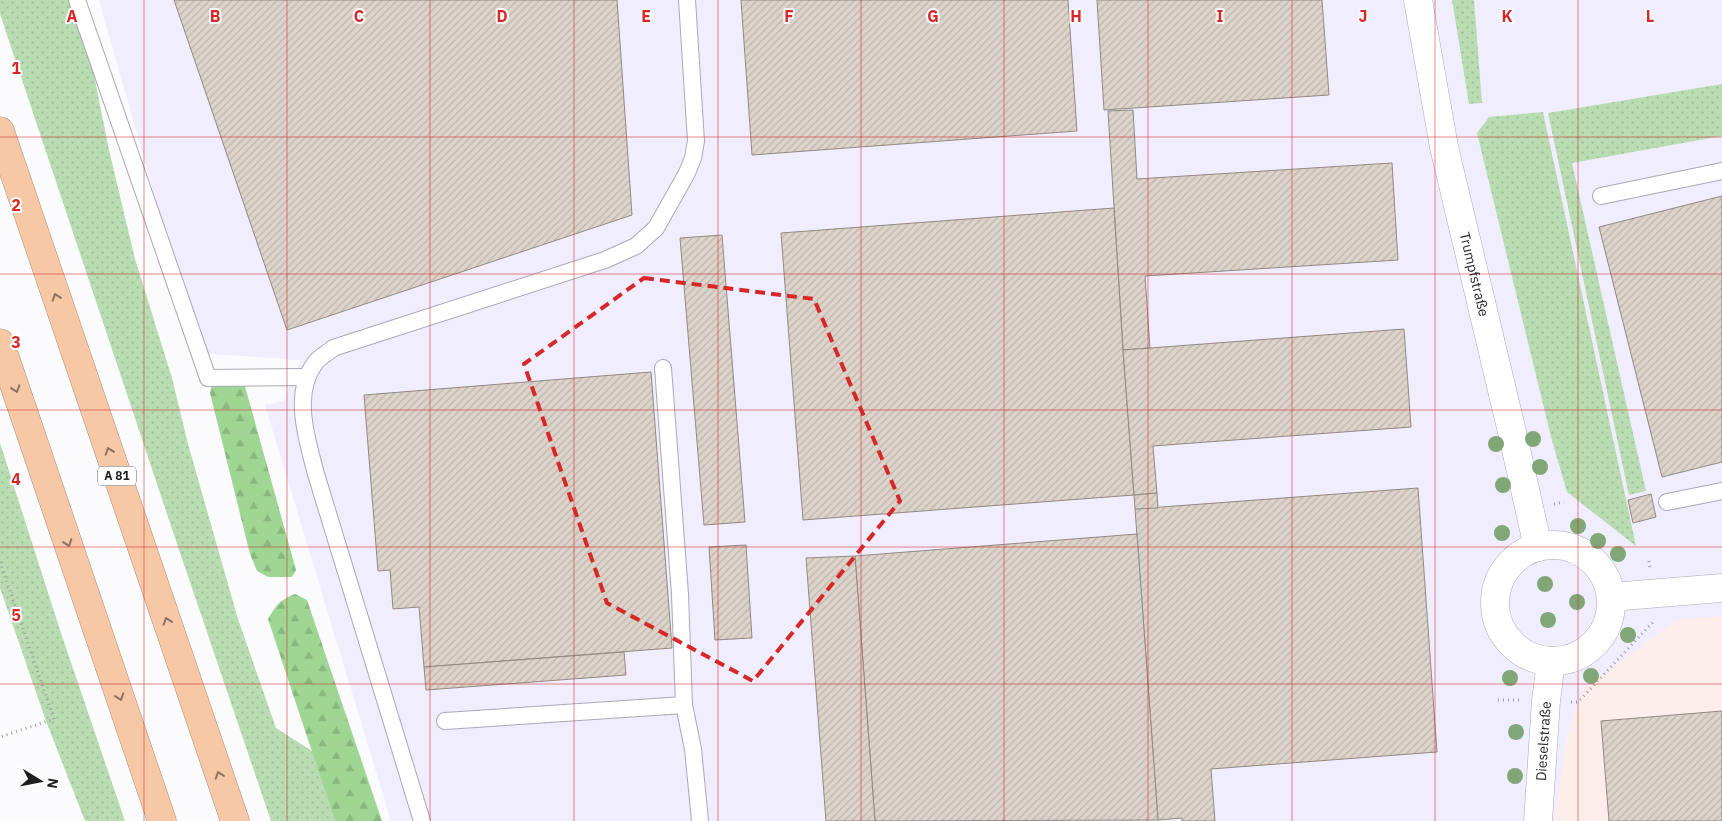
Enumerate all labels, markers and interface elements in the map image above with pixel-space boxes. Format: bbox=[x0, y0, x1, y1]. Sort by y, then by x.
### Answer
text: A bbox=[67, 6, 78, 26]
text: B bbox=[210, 6, 221, 26]
text: C bbox=[354, 6, 364, 26]
text: D bbox=[496, 6, 508, 26]
text: E bbox=[641, 6, 651, 26]
text: F bbox=[784, 6, 794, 26]
text: G bbox=[927, 6, 939, 26]
text: H bbox=[1070, 6, 1082, 26]
text: I bbox=[1217, 6, 1224, 26]
text: J bbox=[1359, 6, 1367, 26]
text: K bbox=[1501, 6, 1513, 26]
text: L bbox=[1646, 6, 1654, 26]
text: 1 bbox=[11, 58, 21, 78]
text: 2 bbox=[11, 195, 21, 215]
street label: Trumpfstraße bbox=[1456, 230, 1493, 318]
one-way arrow bbox=[52, 293, 62, 301]
text: 3 bbox=[11, 332, 21, 352]
one-way arrow bbox=[10, 385, 20, 393]
one-way arrow bbox=[104, 447, 114, 455]
road number: A 81 bbox=[98, 466, 136, 486]
text: 4 bbox=[11, 469, 21, 489]
one-way arrow bbox=[62, 538, 72, 547]
text: 5 bbox=[11, 605, 21, 625]
one-way arrow bbox=[162, 617, 172, 626]
one-way arrow bbox=[114, 692, 124, 701]
street label: Dieselstraße bbox=[1532, 700, 1555, 782]
north arrow bbox=[15, 756, 65, 806]
one-way arrow bbox=[215, 771, 225, 780]
text: N bbox=[43, 777, 63, 790]

